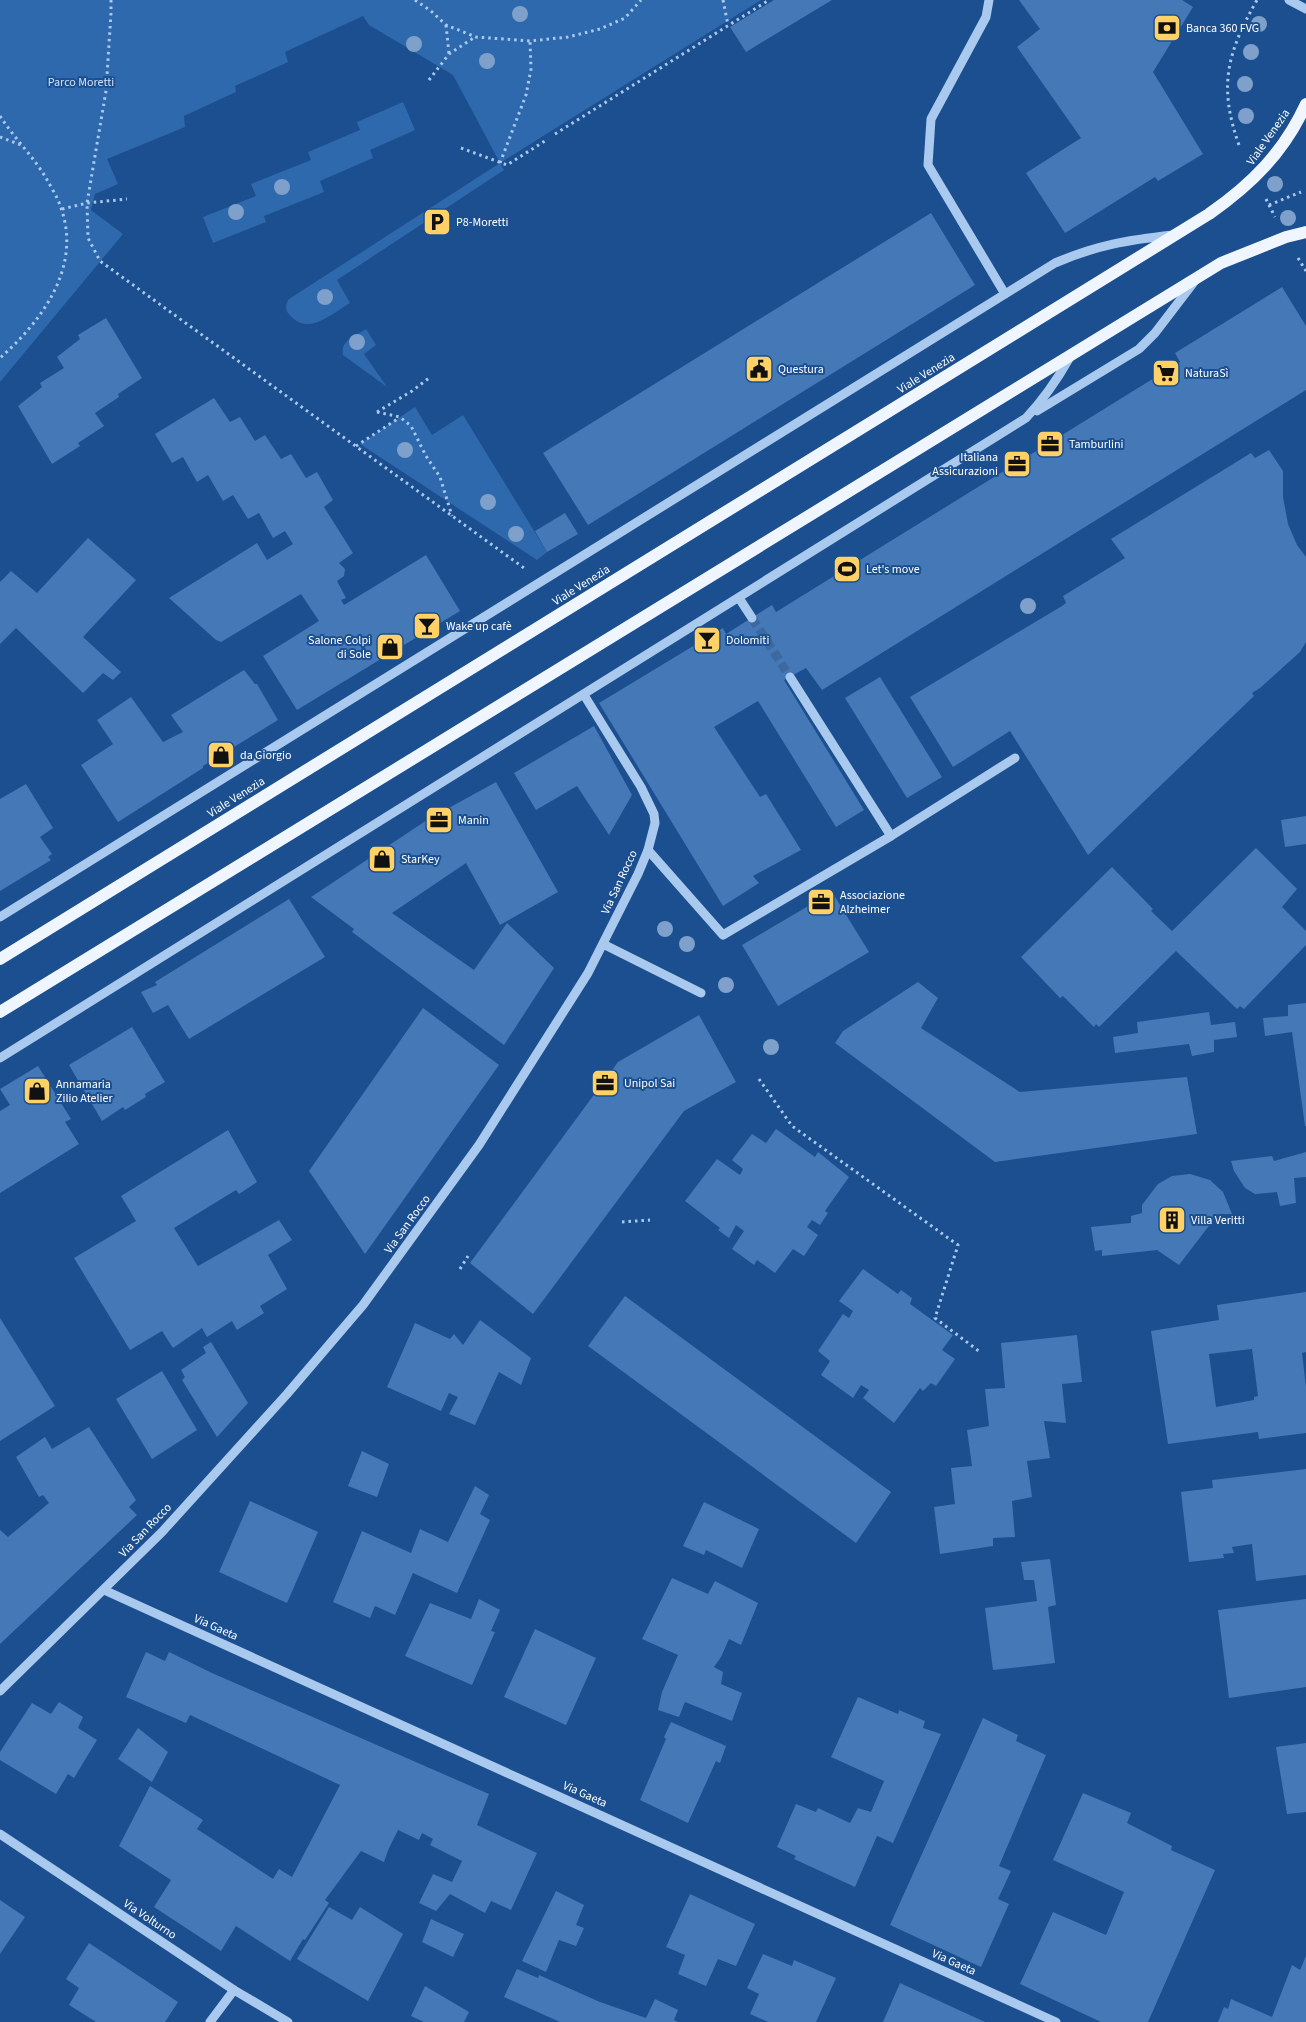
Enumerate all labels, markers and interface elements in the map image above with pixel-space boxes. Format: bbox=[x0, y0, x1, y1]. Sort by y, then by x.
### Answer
bank icon: Banca 360 FVG bbox=[1152, 13, 1182, 43]
place label: Banca 360 FVG bbox=[1186, 20, 1259, 37]
park label: Parco Moretti bbox=[48, 74, 114, 91]
street label: Viale Venezia bbox=[1243, 106, 1294, 169]
parking icon: P8-Moretti bbox=[422, 207, 452, 237]
place label: P8-Moretti bbox=[456, 214, 508, 231]
street label: Viale Venezia bbox=[894, 349, 958, 398]
public building icon: Questura bbox=[744, 354, 774, 384]
supermarket icon: NaturaSì bbox=[1151, 358, 1181, 388]
place label: Questura bbox=[778, 361, 824, 378]
place label: NaturaSì bbox=[1185, 365, 1229, 382]
office icon: Tamburlini bbox=[1035, 429, 1065, 459]
place label: Tamburlini bbox=[1069, 436, 1123, 453]
place label: Italiana Assicurazioni bbox=[932, 449, 998, 480]
office icon: Italiana Assicurazioni bbox=[1002, 449, 1032, 479]
sports icon: Let's move bbox=[832, 554, 862, 584]
street label: Viale Venezia bbox=[549, 561, 613, 610]
place label: Let's move bbox=[866, 561, 920, 578]
bar icon: Wake up cafè bbox=[412, 611, 442, 641]
place label: Wake up cafè bbox=[446, 618, 512, 635]
bar icon: Dolomiti bbox=[692, 625, 722, 655]
place label: Salone Colpi di Sole bbox=[308, 632, 371, 663]
shop icon: Salone Colpi di Sole bbox=[375, 632, 405, 662]
place label: Dolomiti bbox=[726, 632, 769, 649]
shop icon: da Giorgio bbox=[206, 740, 236, 770]
place label: da Giorgio bbox=[240, 747, 292, 764]
street label: Viale Venezia bbox=[204, 773, 268, 822]
office icon: Manin bbox=[424, 805, 454, 835]
place label: Manin bbox=[458, 812, 489, 829]
shop icon: StarKey bbox=[367, 844, 397, 874]
street label: Via San Rocco bbox=[597, 847, 642, 917]
place label: StarKey bbox=[401, 851, 440, 868]
office icon: Associazione Alzheimer bbox=[806, 887, 836, 917]
place label: Associazione Alzheimer bbox=[840, 887, 905, 918]
office icon: Unipol Sai bbox=[590, 1068, 620, 1098]
place label: Unipol Sai bbox=[624, 1075, 675, 1092]
shop icon: Annamaria Zilio Atelier bbox=[22, 1076, 52, 1106]
place label: Annamaria Zilio Atelier bbox=[56, 1076, 113, 1107]
street label: Via San Rocco bbox=[380, 1191, 435, 1257]
building icon: Villa Veritti bbox=[1157, 1205, 1187, 1235]
place label: Villa Veritti bbox=[1191, 1212, 1245, 1229]
street label: Via San Rocco bbox=[115, 1500, 175, 1561]
street label: Via Gaeta bbox=[191, 1610, 241, 1645]
street label: Via Gaeta bbox=[560, 1777, 610, 1812]
street label: Via Volturno bbox=[120, 1895, 180, 1944]
street label: Via Gaeta bbox=[929, 1945, 979, 1980]

